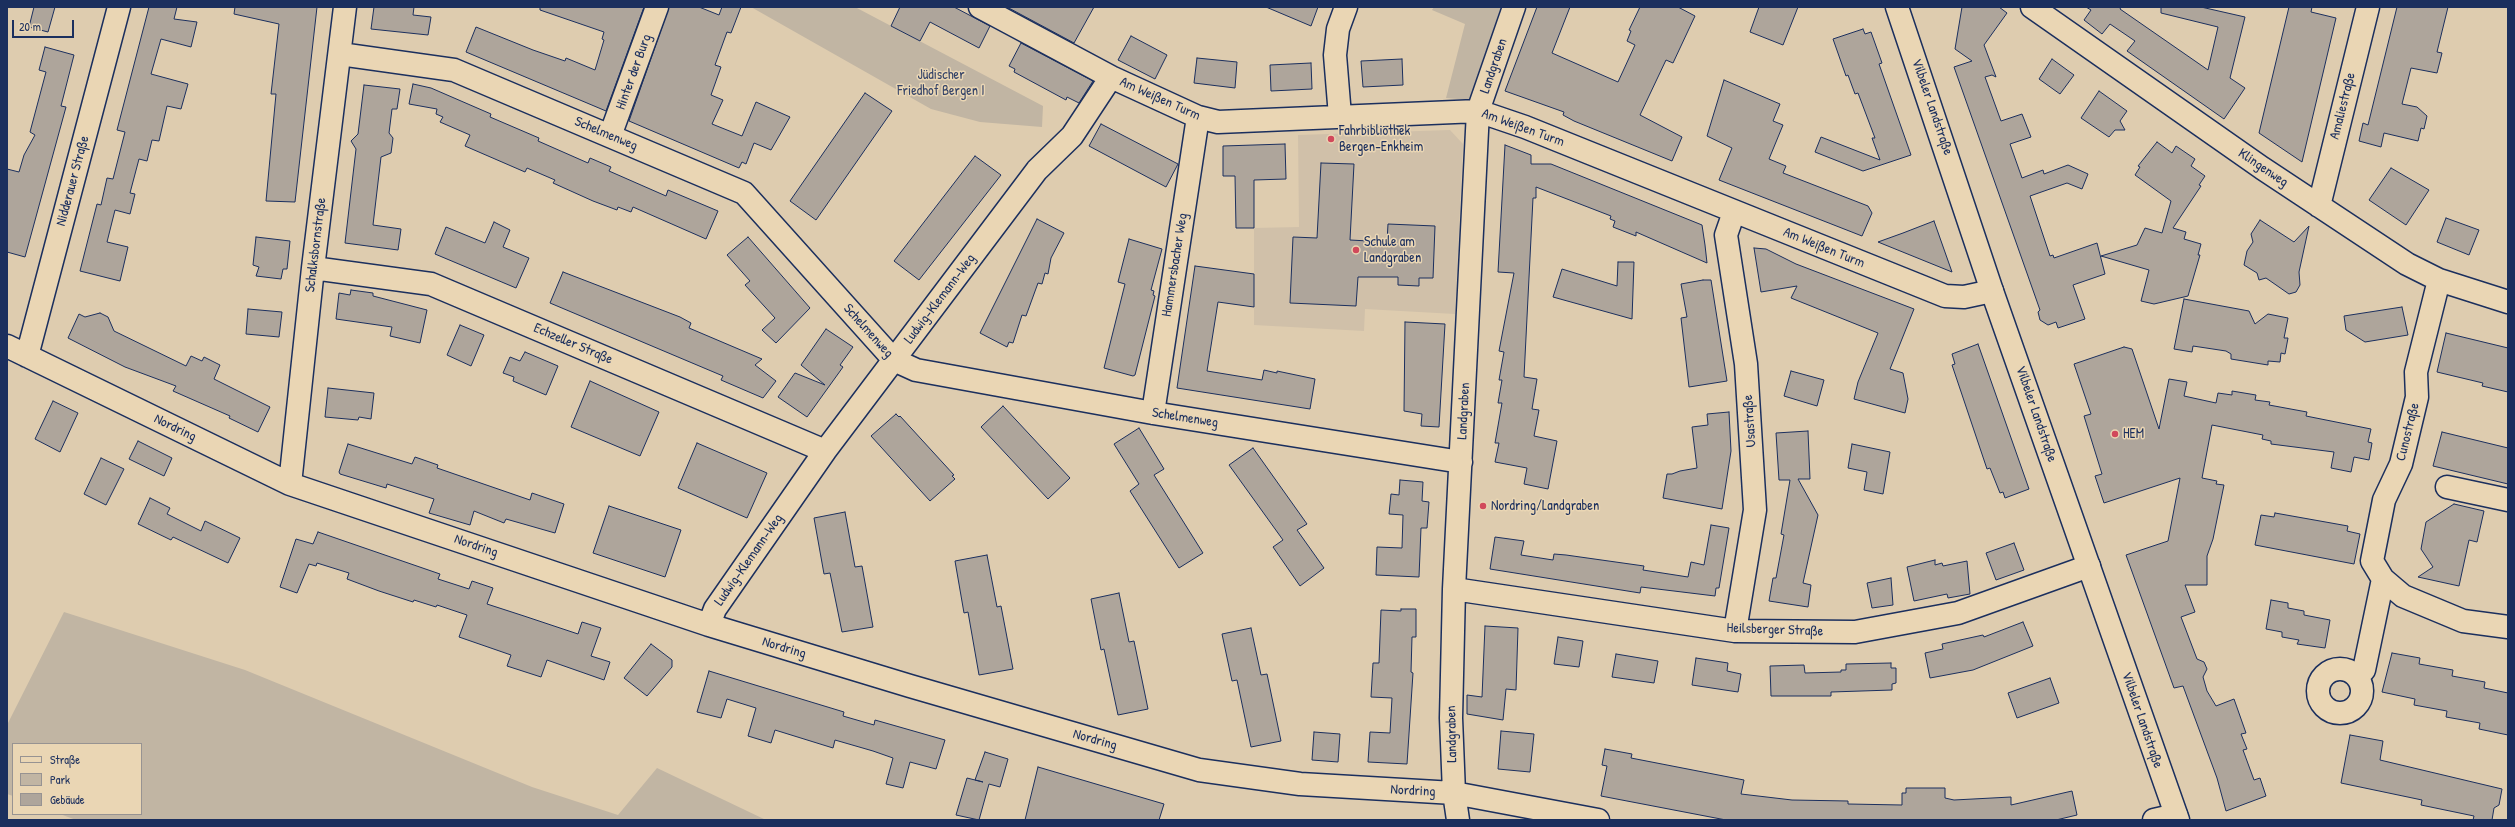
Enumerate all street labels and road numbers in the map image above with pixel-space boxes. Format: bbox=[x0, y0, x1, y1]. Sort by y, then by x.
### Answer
street label: Hinter der Burg bbox=[613, 32, 655, 112]
street label: Landgraben bbox=[1477, 36, 1511, 96]
street label: Vilbeler Landstraße bbox=[1908, 57, 1956, 157]
street label: Amaliestraße bbox=[2327, 71, 2359, 141]
street label: Am Weißen Turm bbox=[1117, 74, 1203, 124]
street label: Am Weißen Turm bbox=[1479, 105, 1567, 151]
street label: Schelmenweg bbox=[572, 113, 640, 155]
street label: Nidderauer Straße bbox=[53, 134, 93, 228]
street label: Klingenweg bbox=[2235, 145, 2291, 191]
street label: Schalksbornstraße bbox=[302, 197, 330, 293]
street label: Hammersbacher Weg bbox=[1159, 212, 1191, 318]
street label: Am Weißen Turm bbox=[1781, 224, 1867, 272]
street label: Ludwig-Klemann-Weg bbox=[901, 251, 979, 347]
street label: Schelmenweg bbox=[839, 301, 897, 361]
street label: Echzeller Straße bbox=[531, 320, 615, 368]
street label: Vilbeler Landstraße bbox=[2012, 364, 2060, 464]
street label: Landgraben bbox=[1454, 382, 1474, 440]
street label: Usastraße bbox=[1740, 394, 1760, 448]
street label: Cunostraße bbox=[2393, 401, 2423, 463]
street label: Schelmenweg bbox=[1151, 404, 1219, 432]
street label: Nordring bbox=[151, 411, 199, 445]
street label: Ludwig-Klemann-Weg bbox=[711, 511, 787, 609]
street label: Nordring bbox=[452, 531, 500, 561]
street label: Heilsberger Straße bbox=[1726, 620, 1824, 640]
street label: Nordring bbox=[760, 633, 808, 663]
street label: Vilbeler Landstraße bbox=[2118, 670, 2166, 770]
street label: Landgraben bbox=[1443, 705, 1461, 763]
street label: Nordring bbox=[1071, 726, 1119, 754]
street label: Nordring bbox=[1390, 781, 1436, 801]

